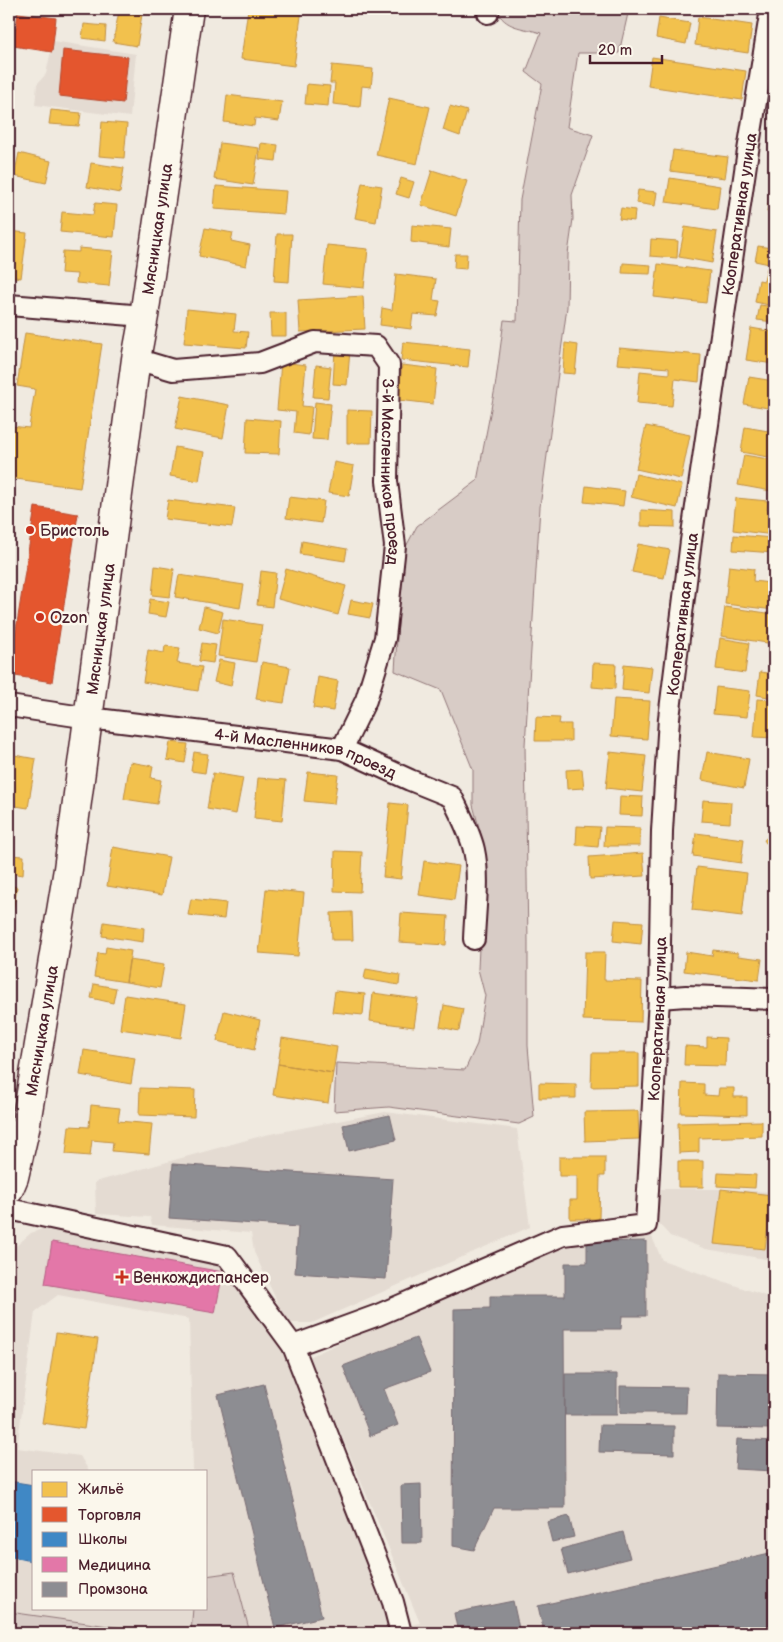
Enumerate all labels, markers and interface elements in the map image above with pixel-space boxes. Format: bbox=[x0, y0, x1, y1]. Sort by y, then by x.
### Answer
scale bar bbox=[590, 32, 663, 64]
text: 20 m bbox=[598, 41, 632, 60]
street label: Кооперативная улица bbox=[719, 131, 762, 297]
street label: Мясницкая улица bbox=[139, 162, 177, 296]
street label: 3-й Масленников проезд bbox=[376, 378, 403, 566]
place label: Бристоль bbox=[40, 522, 109, 541]
marker: Бристоль bbox=[24, 524, 36, 536]
street label: Кооперативная улица bbox=[664, 531, 703, 697]
street label: Мясницкая улица bbox=[83, 561, 120, 696]
place label: Ozon bbox=[50, 609, 88, 628]
marker: Ozon bbox=[34, 611, 46, 623]
street label: 4-й Масленников проезд bbox=[213, 725, 399, 784]
street label: Кооперативная улица bbox=[645, 936, 671, 1102]
street label: Мясницкая улица bbox=[23, 963, 63, 1098]
place label: Венкождиспансер bbox=[133, 1269, 269, 1288]
marker: Венкождиспансер bbox=[115, 1270, 129, 1284]
legend bbox=[32, 1470, 208, 1610]
text: Жильё bbox=[78, 1480, 124, 1499]
text: Торговля bbox=[78, 1506, 141, 1525]
text: Школы bbox=[78, 1530, 127, 1549]
text: Медицина bbox=[78, 1556, 151, 1575]
text: Промзона bbox=[78, 1580, 148, 1599]

